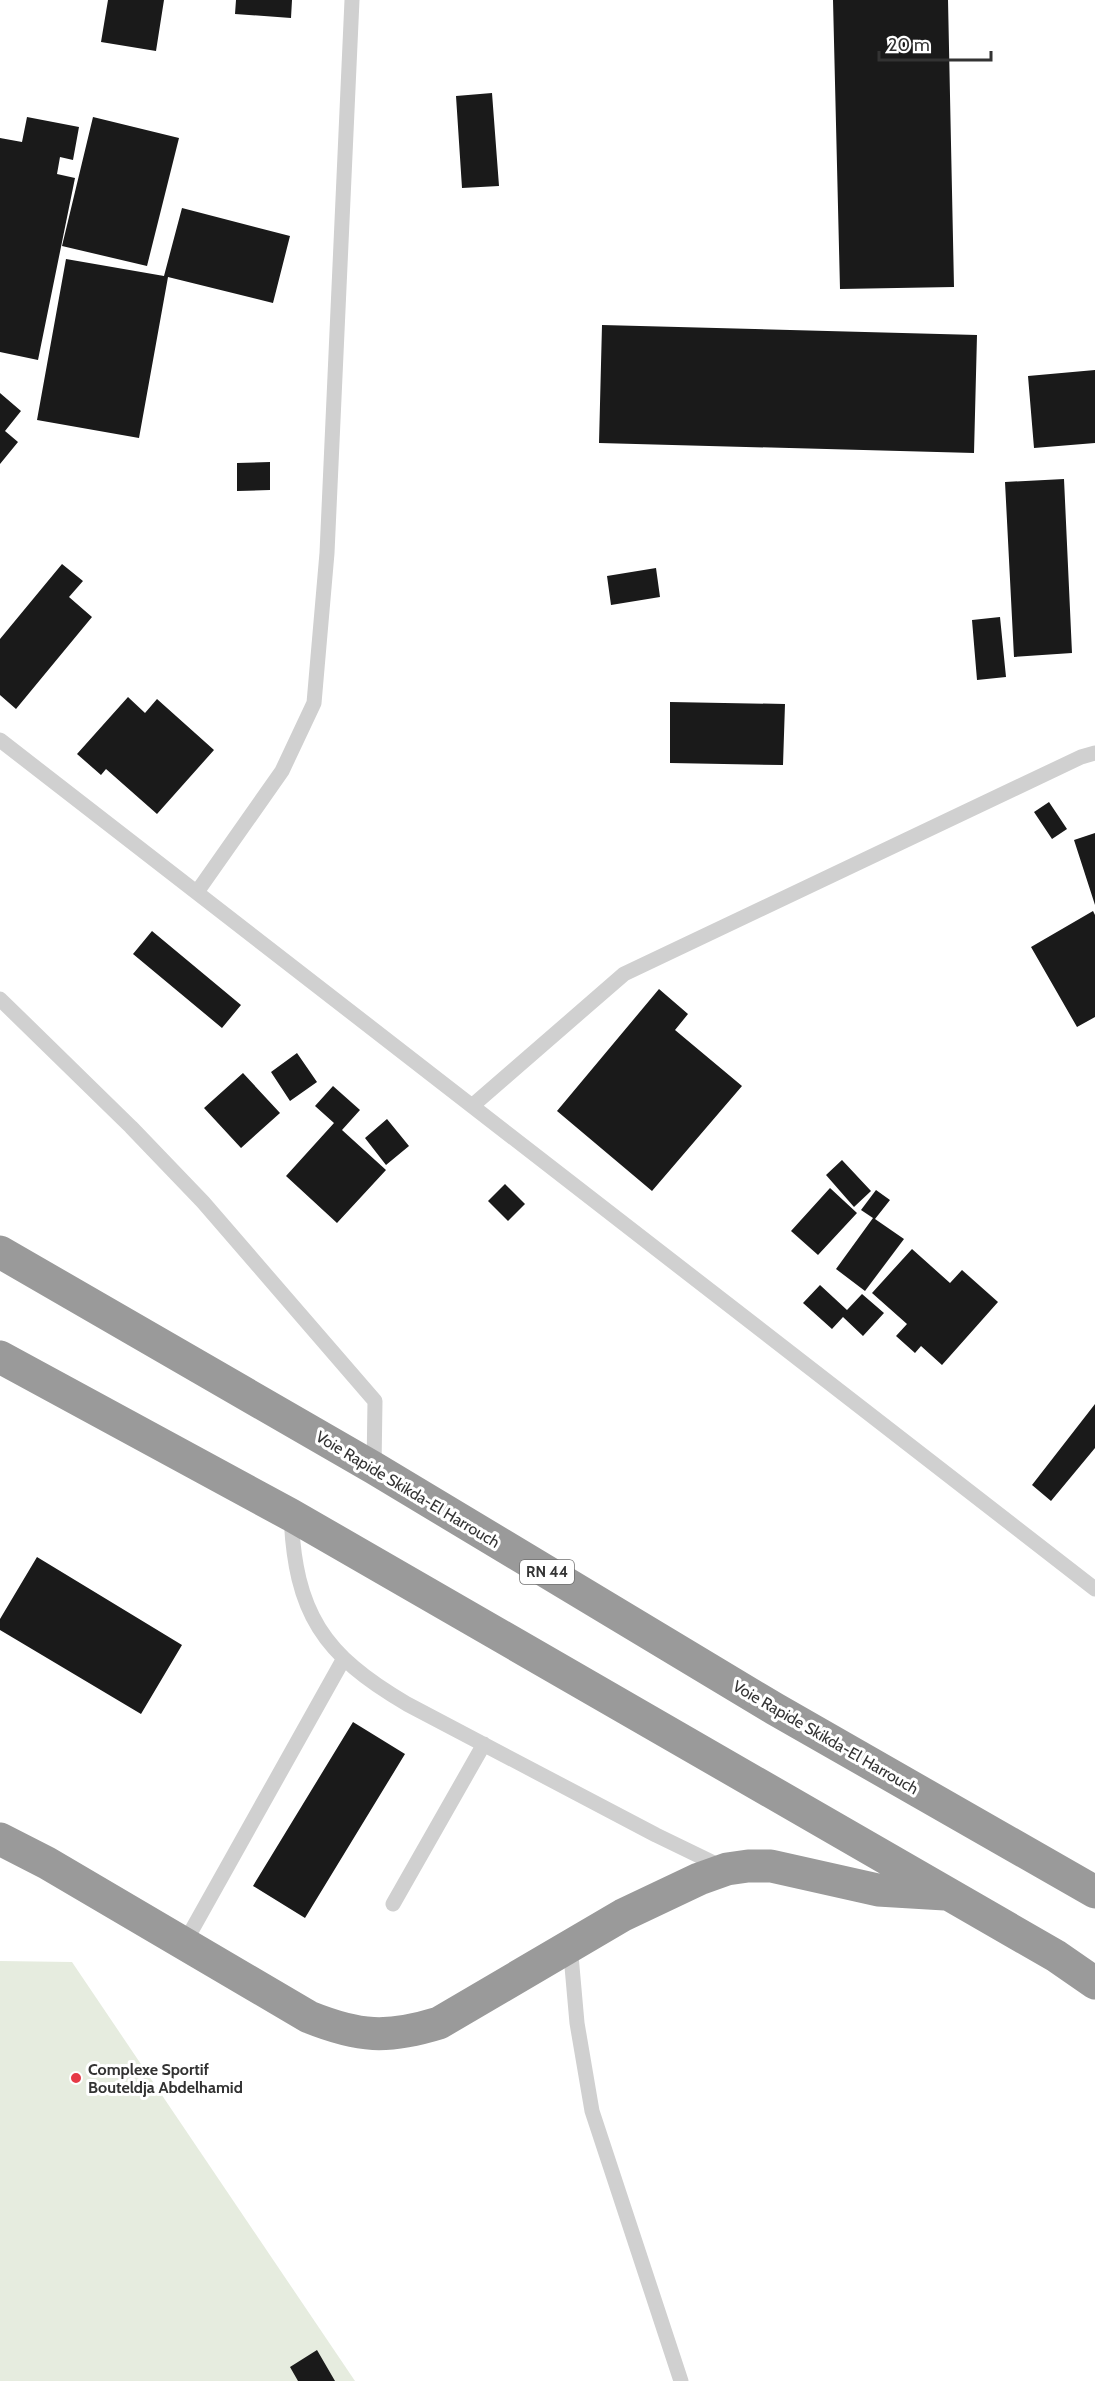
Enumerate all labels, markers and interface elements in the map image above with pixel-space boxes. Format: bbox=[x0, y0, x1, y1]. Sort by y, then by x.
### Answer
scale bar bbox=[879, 24, 992, 62]
text: 20 m bbox=[888, 34, 930, 56]
street label: Voie Rapide Skikda-El Harrouch bbox=[312, 1427, 503, 1552]
road number: RN 44 bbox=[520, 1560, 574, 1584]
street label: Voie Rapide Skikda-El Harrouch bbox=[730, 1676, 922, 1798]
place label: Complexe Sportif Bouteldja Abdelhamid bbox=[88, 2060, 243, 2097]
marker: Complexe Sportif Bouteldja Abdelhamid bbox=[69, 2071, 83, 2085]

